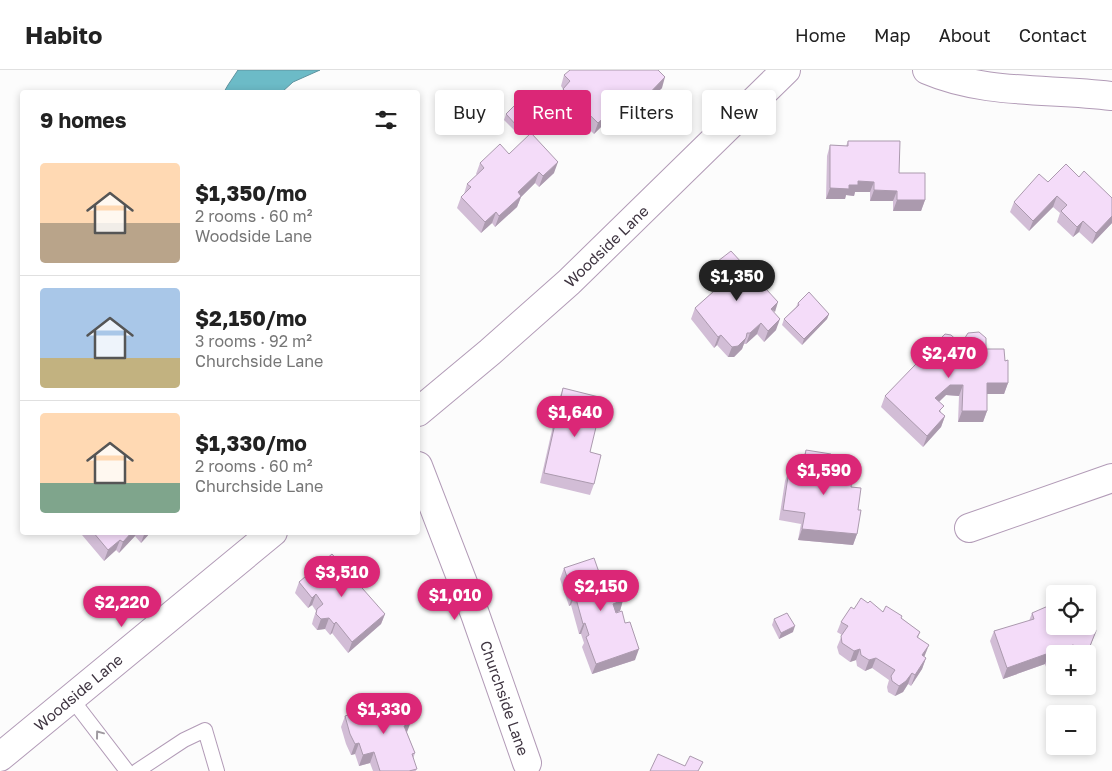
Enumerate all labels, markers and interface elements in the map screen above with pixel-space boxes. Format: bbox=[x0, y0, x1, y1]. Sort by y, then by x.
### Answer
text: Habito bbox=[25, 20, 103, 49]
text: Home bbox=[795, 24, 846, 46]
text: Map bbox=[874, 24, 911, 46]
text: About bbox=[939, 24, 991, 46]
text: Contact bbox=[1019, 24, 1087, 46]
chip: Buy bbox=[435, 90, 504, 135]
chip: Rent bbox=[514, 90, 591, 135]
chip: Filters bbox=[601, 90, 692, 135]
chip: New bbox=[702, 90, 776, 135]
icon: filters bbox=[372, 106, 400, 134]
text: 9 homes bbox=[40, 107, 126, 133]
text: $1,350/mo bbox=[195, 180, 307, 206]
icon: home bbox=[80, 183, 140, 243]
street label: Woodside Lane bbox=[560, 201, 652, 291]
text: 2 rooms · 60 m² bbox=[195, 206, 313, 226]
text: Woodside Lane bbox=[195, 226, 312, 246]
pin: $1,350 bbox=[696, 260, 778, 302]
text: $1,350 bbox=[710, 266, 764, 286]
text: $2,150/mo bbox=[195, 305, 307, 331]
icon: home bbox=[80, 308, 140, 368]
text: 3 rooms · 92 m² bbox=[195, 331, 312, 351]
pin: $2,470 bbox=[908, 336, 990, 379]
text: $2,470 bbox=[922, 343, 976, 363]
text: Churchside Lane bbox=[195, 351, 323, 371]
pin: $1,640 bbox=[534, 396, 616, 438]
text: $1,640 bbox=[548, 402, 602, 422]
text: $1,330/mo bbox=[195, 430, 307, 456]
icon: home bbox=[80, 433, 140, 493]
pin: $1,590 bbox=[783, 454, 865, 496]
text: 2 rooms · 60 m² bbox=[195, 456, 313, 476]
text: $1,590 bbox=[797, 460, 851, 480]
text: Churchside Lane bbox=[195, 476, 323, 496]
pin: $3,510 bbox=[301, 556, 383, 598]
text: $3,510 bbox=[315, 562, 369, 582]
pin: $2,150 bbox=[560, 570, 642, 612]
text: $2,150 bbox=[574, 576, 628, 596]
pin: $1,010 bbox=[414, 578, 496, 621]
text: $1,010 bbox=[428, 585, 482, 605]
map controls bbox=[1046, 585, 1096, 755]
button: locate bbox=[1046, 585, 1096, 635]
pin: $2,220 bbox=[81, 586, 163, 628]
text: $2,220 bbox=[94, 592, 150, 612]
street label: Churchside Lane bbox=[477, 638, 533, 758]
button: + bbox=[1046, 645, 1096, 695]
street label: Woodside Lane bbox=[30, 650, 126, 734]
pin: $1,330 bbox=[343, 692, 425, 735]
text: $1,330 bbox=[357, 699, 411, 719]
button: − bbox=[1046, 705, 1096, 755]
one-way arrow bbox=[96, 730, 105, 740]

